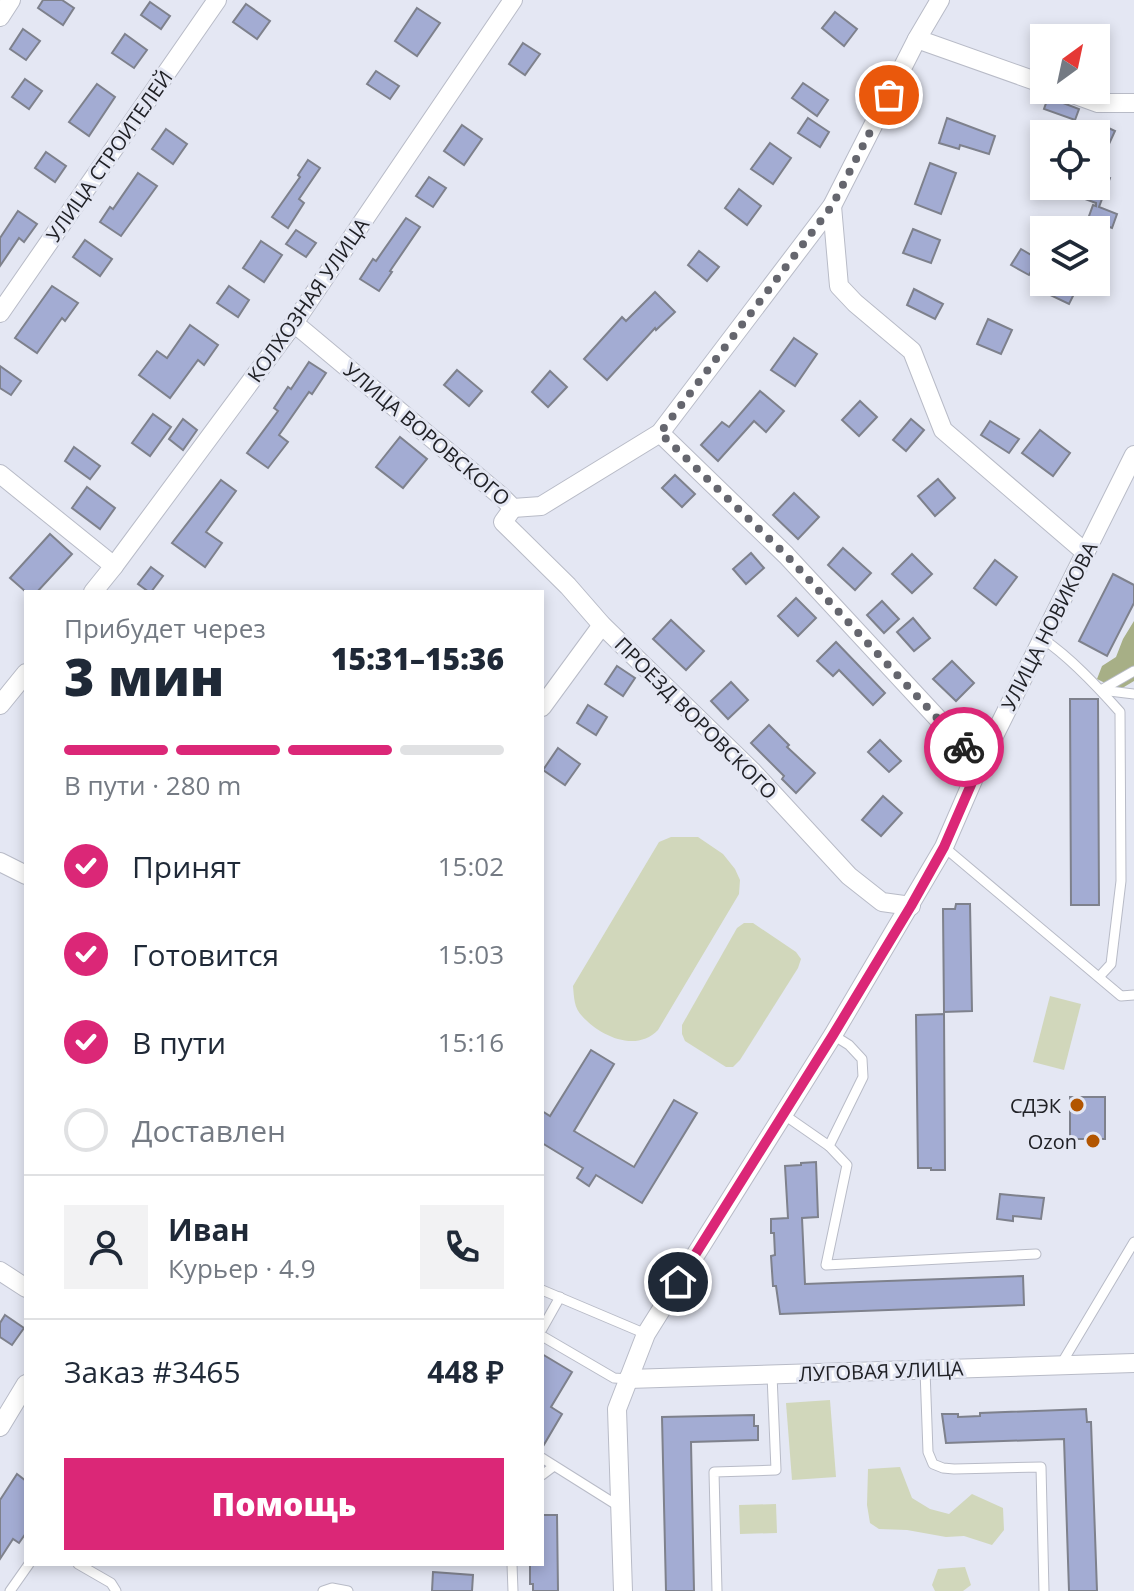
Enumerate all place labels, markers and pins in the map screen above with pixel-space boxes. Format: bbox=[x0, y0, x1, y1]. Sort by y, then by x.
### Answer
pin bbox=[855, 61, 923, 129]
place label: СДЭК bbox=[1010, 1092, 1062, 1119]
marker: СДЭК bbox=[1068, 1096, 1086, 1114]
place label: Ozon bbox=[1028, 1128, 1077, 1155]
marker: Ozon bbox=[1084, 1132, 1102, 1150]
pin bbox=[644, 1248, 712, 1316]

